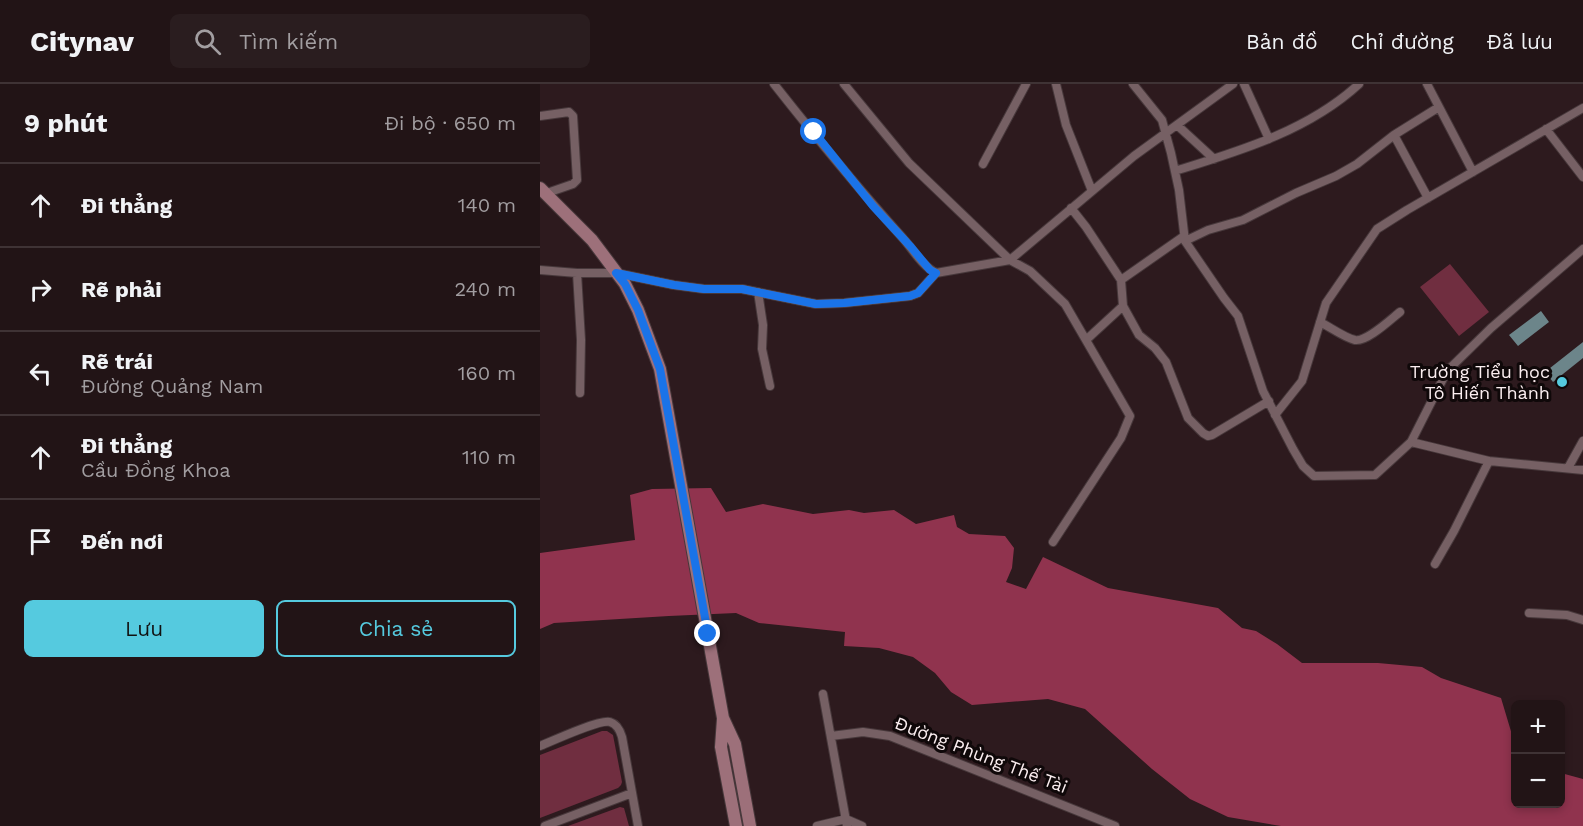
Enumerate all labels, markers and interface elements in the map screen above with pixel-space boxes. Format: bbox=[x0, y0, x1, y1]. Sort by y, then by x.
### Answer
search box bbox=[170, 14, 590, 68]
text: Citynav bbox=[30, 25, 134, 58]
icon: search bbox=[191, 25, 224, 58]
text: Tìm kiếm bbox=[239, 29, 338, 54]
text: Bản đồ bbox=[1246, 29, 1318, 54]
text: Chỉ đường bbox=[1351, 29, 1454, 54]
text: Đã lưu bbox=[1487, 29, 1553, 54]
text: 9 phút bbox=[24, 108, 107, 138]
text: Đi bộ · 650 m bbox=[384, 111, 516, 135]
route start bbox=[800, 118, 826, 144]
icon: ahead bbox=[24, 189, 57, 222]
text: Đi thẳng bbox=[81, 193, 172, 218]
text: 140 m bbox=[458, 193, 516, 217]
icon: right bbox=[24, 273, 57, 306]
text: Rẽ phải bbox=[81, 277, 162, 302]
text: 240 m bbox=[454, 277, 516, 301]
text: Rẽ trái bbox=[81, 349, 153, 374]
icon: left bbox=[24, 357, 57, 390]
text: 160 m bbox=[458, 361, 516, 385]
place label: Trường Tiểu học Tô Hiến Thành bbox=[1410, 361, 1550, 403]
text: Đường Quảng Nam bbox=[81, 374, 263, 398]
marker: Trường Tiểu học Tô Hiến Thành bbox=[1555, 375, 1569, 389]
text: Đi thẳng bbox=[81, 433, 172, 458]
icon: ahead bbox=[24, 441, 57, 474]
text: 110 m bbox=[462, 445, 516, 469]
text: Cầu Đồng Khoa bbox=[81, 458, 231, 482]
icon: arrive bbox=[24, 525, 57, 558]
text: Đến nơi bbox=[81, 529, 163, 554]
button: Lưu bbox=[24, 600, 264, 657]
button: Chia sẻ bbox=[276, 600, 516, 657]
route end bbox=[694, 620, 720, 646]
map controls bbox=[1511, 700, 1565, 808]
button: + bbox=[1511, 700, 1565, 754]
street label: Đường Phùng Thế Tài bbox=[892, 712, 1071, 797]
button: − bbox=[1511, 754, 1565, 808]

